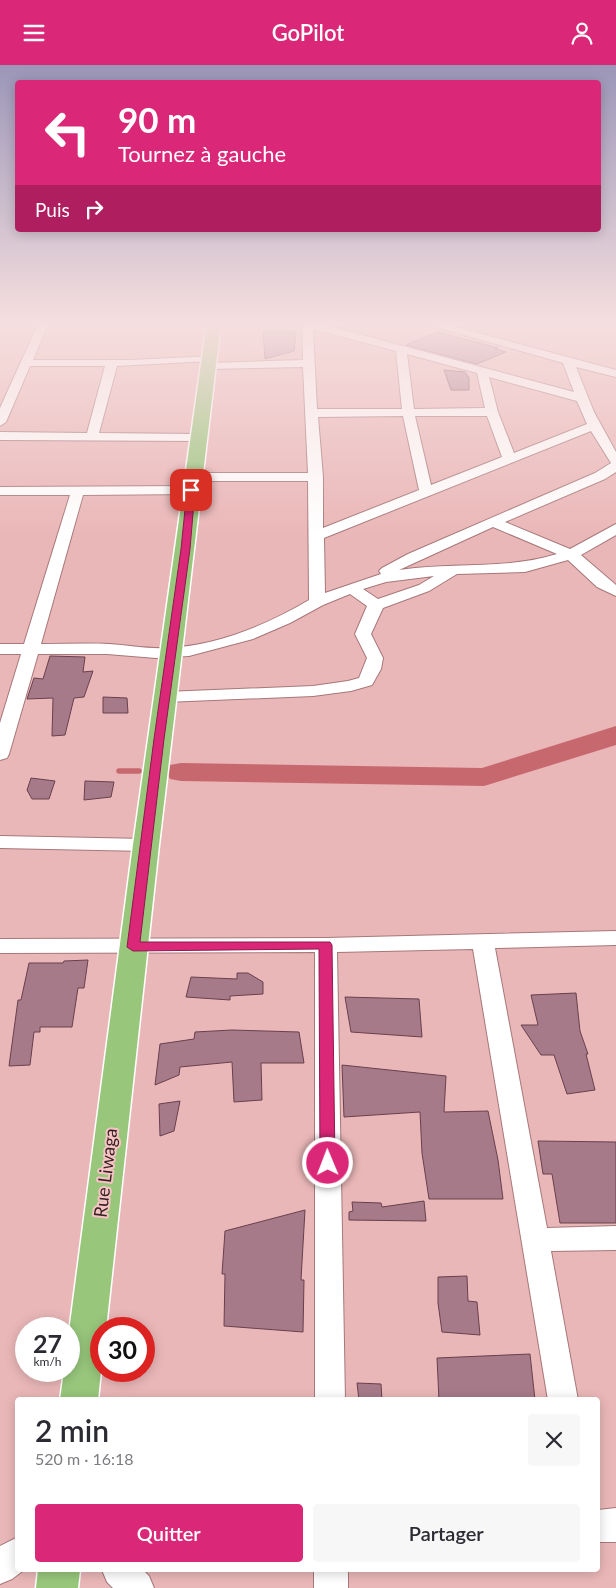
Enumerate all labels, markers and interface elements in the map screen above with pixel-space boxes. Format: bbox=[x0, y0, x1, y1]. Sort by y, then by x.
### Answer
icon: menu bbox=[20, 19, 48, 47]
text: GoPilot bbox=[272, 19, 344, 46]
icon: person bbox=[568, 19, 596, 47]
text: 90 m bbox=[118, 98, 196, 140]
icon: left bbox=[35, 100, 100, 165]
text: Tournez à gauche bbox=[118, 140, 286, 167]
icon: right bbox=[80, 195, 108, 223]
text: Puis bbox=[35, 198, 70, 221]
pin bbox=[170, 469, 212, 511]
icon: arrive bbox=[177, 476, 205, 504]
street label: Rue Liwaga bbox=[89, 1127, 121, 1219]
position arrow bbox=[301, 1136, 353, 1188]
speed limit sign: 30 bbox=[90, 1317, 155, 1382]
text: 27 bbox=[33, 1328, 62, 1358]
text: km/h bbox=[33, 1354, 62, 1369]
text: 2 min bbox=[35, 1412, 109, 1448]
button: close bbox=[528, 1414, 580, 1466]
text: 520 m · 16:18 bbox=[35, 1449, 134, 1468]
button: Quitter bbox=[35, 1504, 303, 1562]
button: Partager bbox=[313, 1504, 580, 1562]

